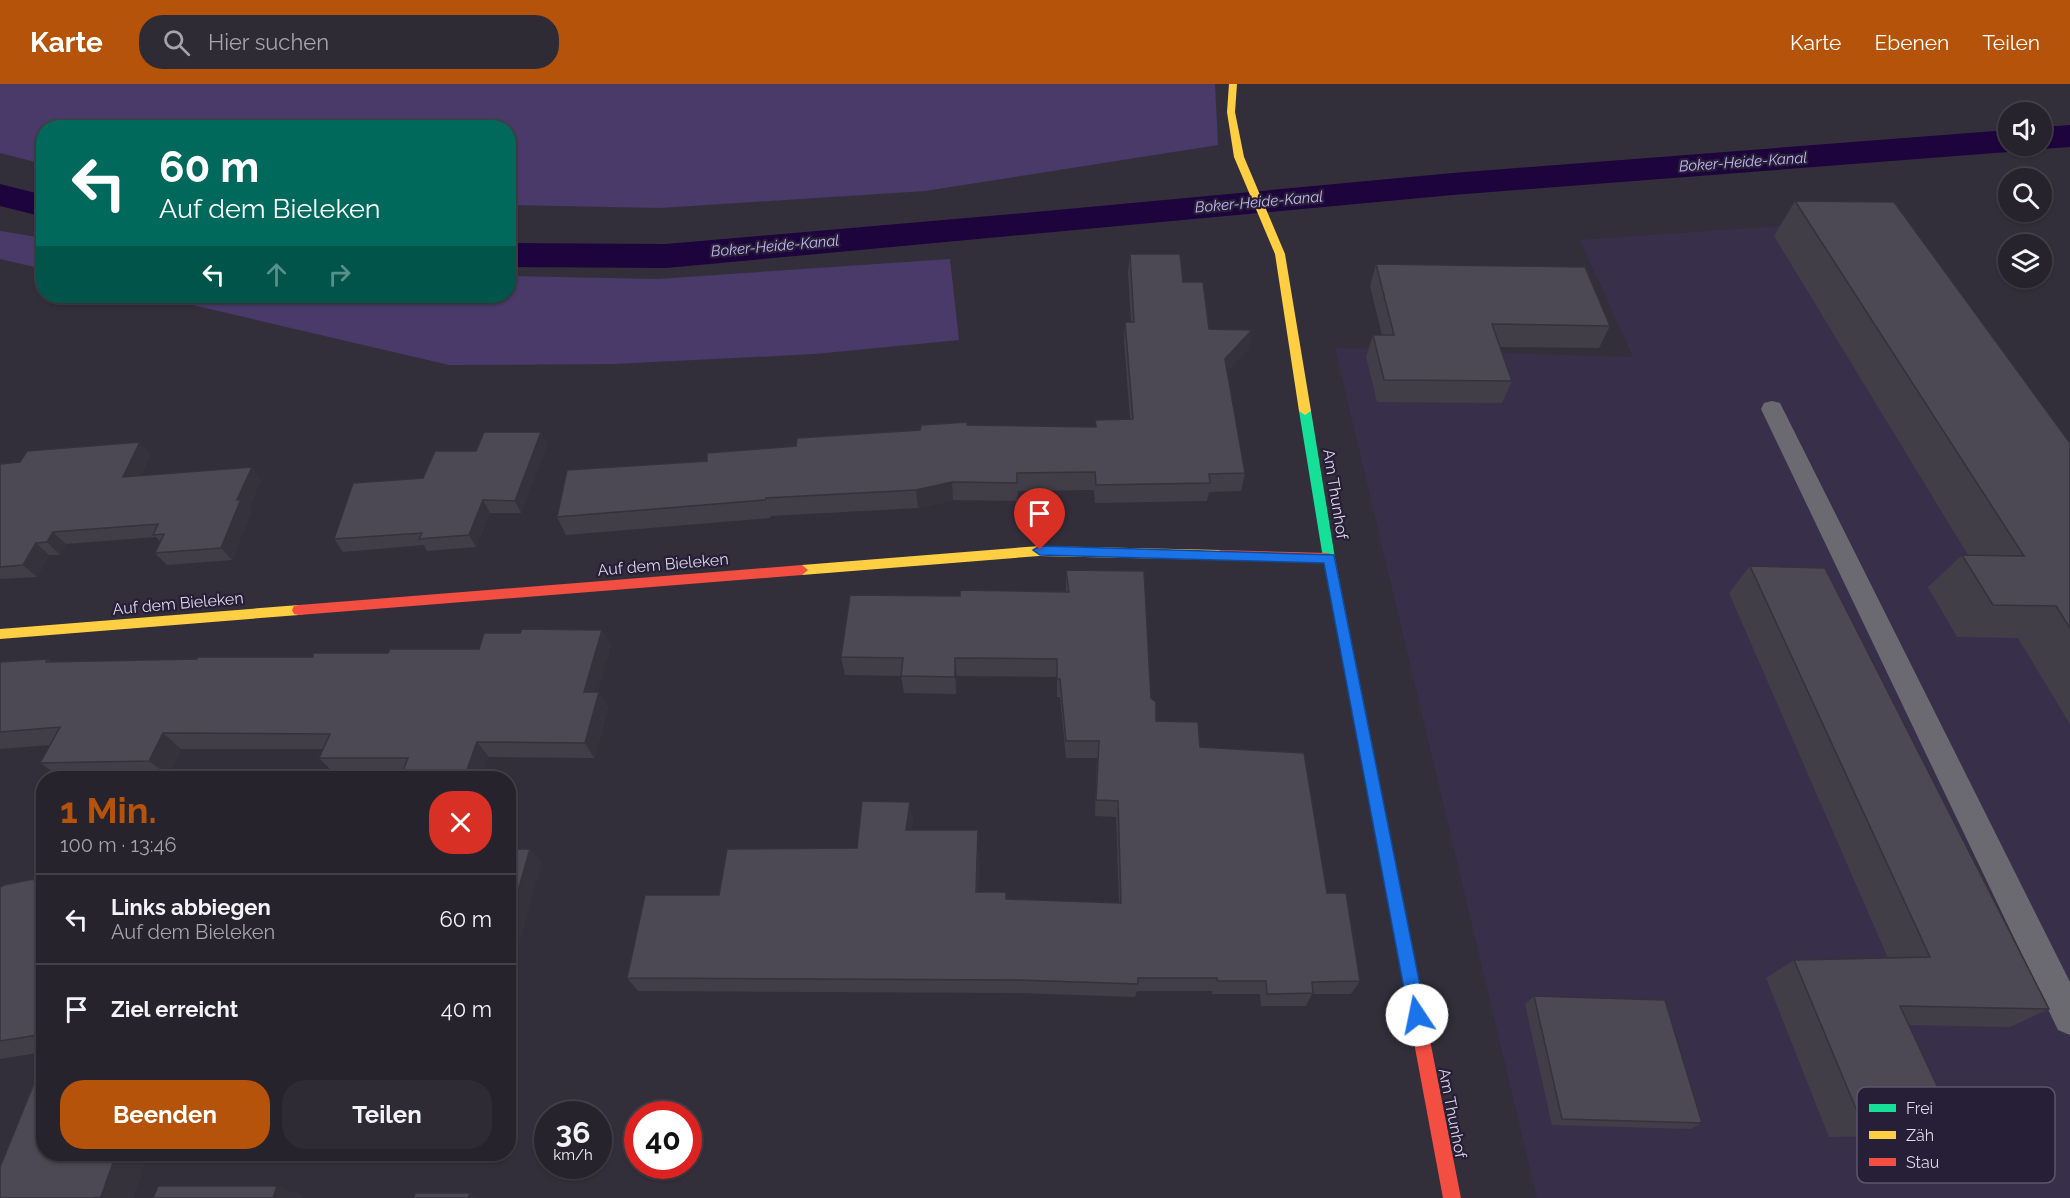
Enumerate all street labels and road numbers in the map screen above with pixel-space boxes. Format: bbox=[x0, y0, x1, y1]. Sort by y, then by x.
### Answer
street label: Am Thunhof bbox=[1319, 448, 1352, 541]
street label: Auf dem Bieleken bbox=[597, 549, 729, 580]
street label: Auf dem Bieleken bbox=[112, 588, 244, 619]
street label: Am Thunhof bbox=[1434, 1067, 1471, 1160]

